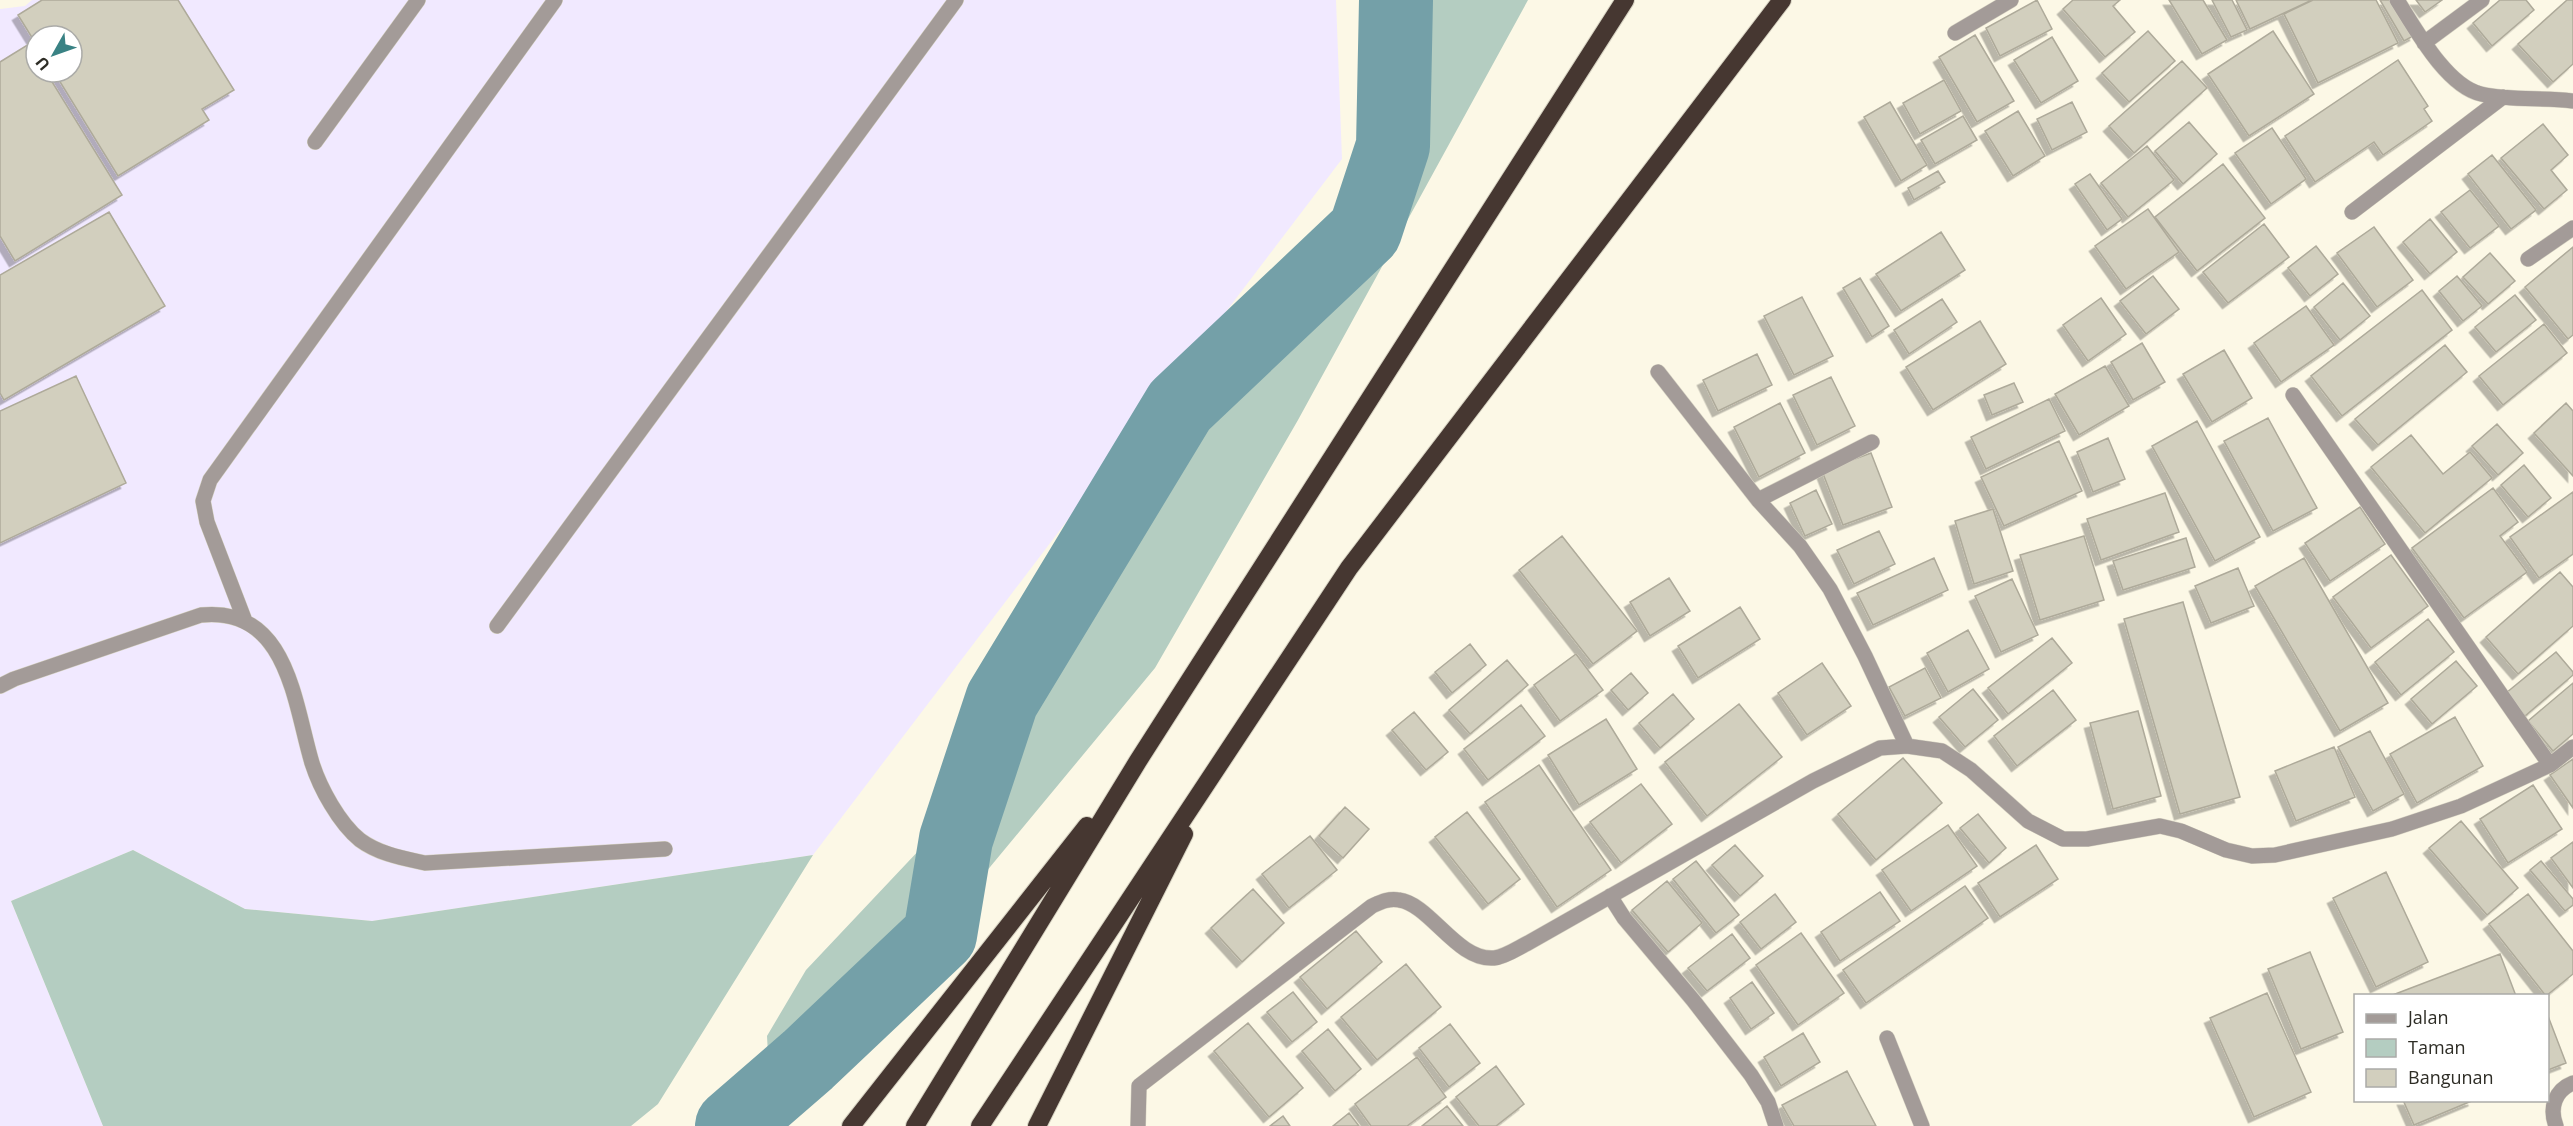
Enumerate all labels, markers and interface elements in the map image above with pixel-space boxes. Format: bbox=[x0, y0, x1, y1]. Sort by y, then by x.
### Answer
north arrow bbox=[24, 24, 84, 84]
text: U bbox=[30, 52, 55, 75]
legend bbox=[2354, 994, 2549, 1102]
text: Jalan bbox=[2406, 1005, 2448, 1029]
text: Taman bbox=[2408, 1035, 2466, 1059]
text: Bangunan bbox=[2408, 1065, 2494, 1089]

